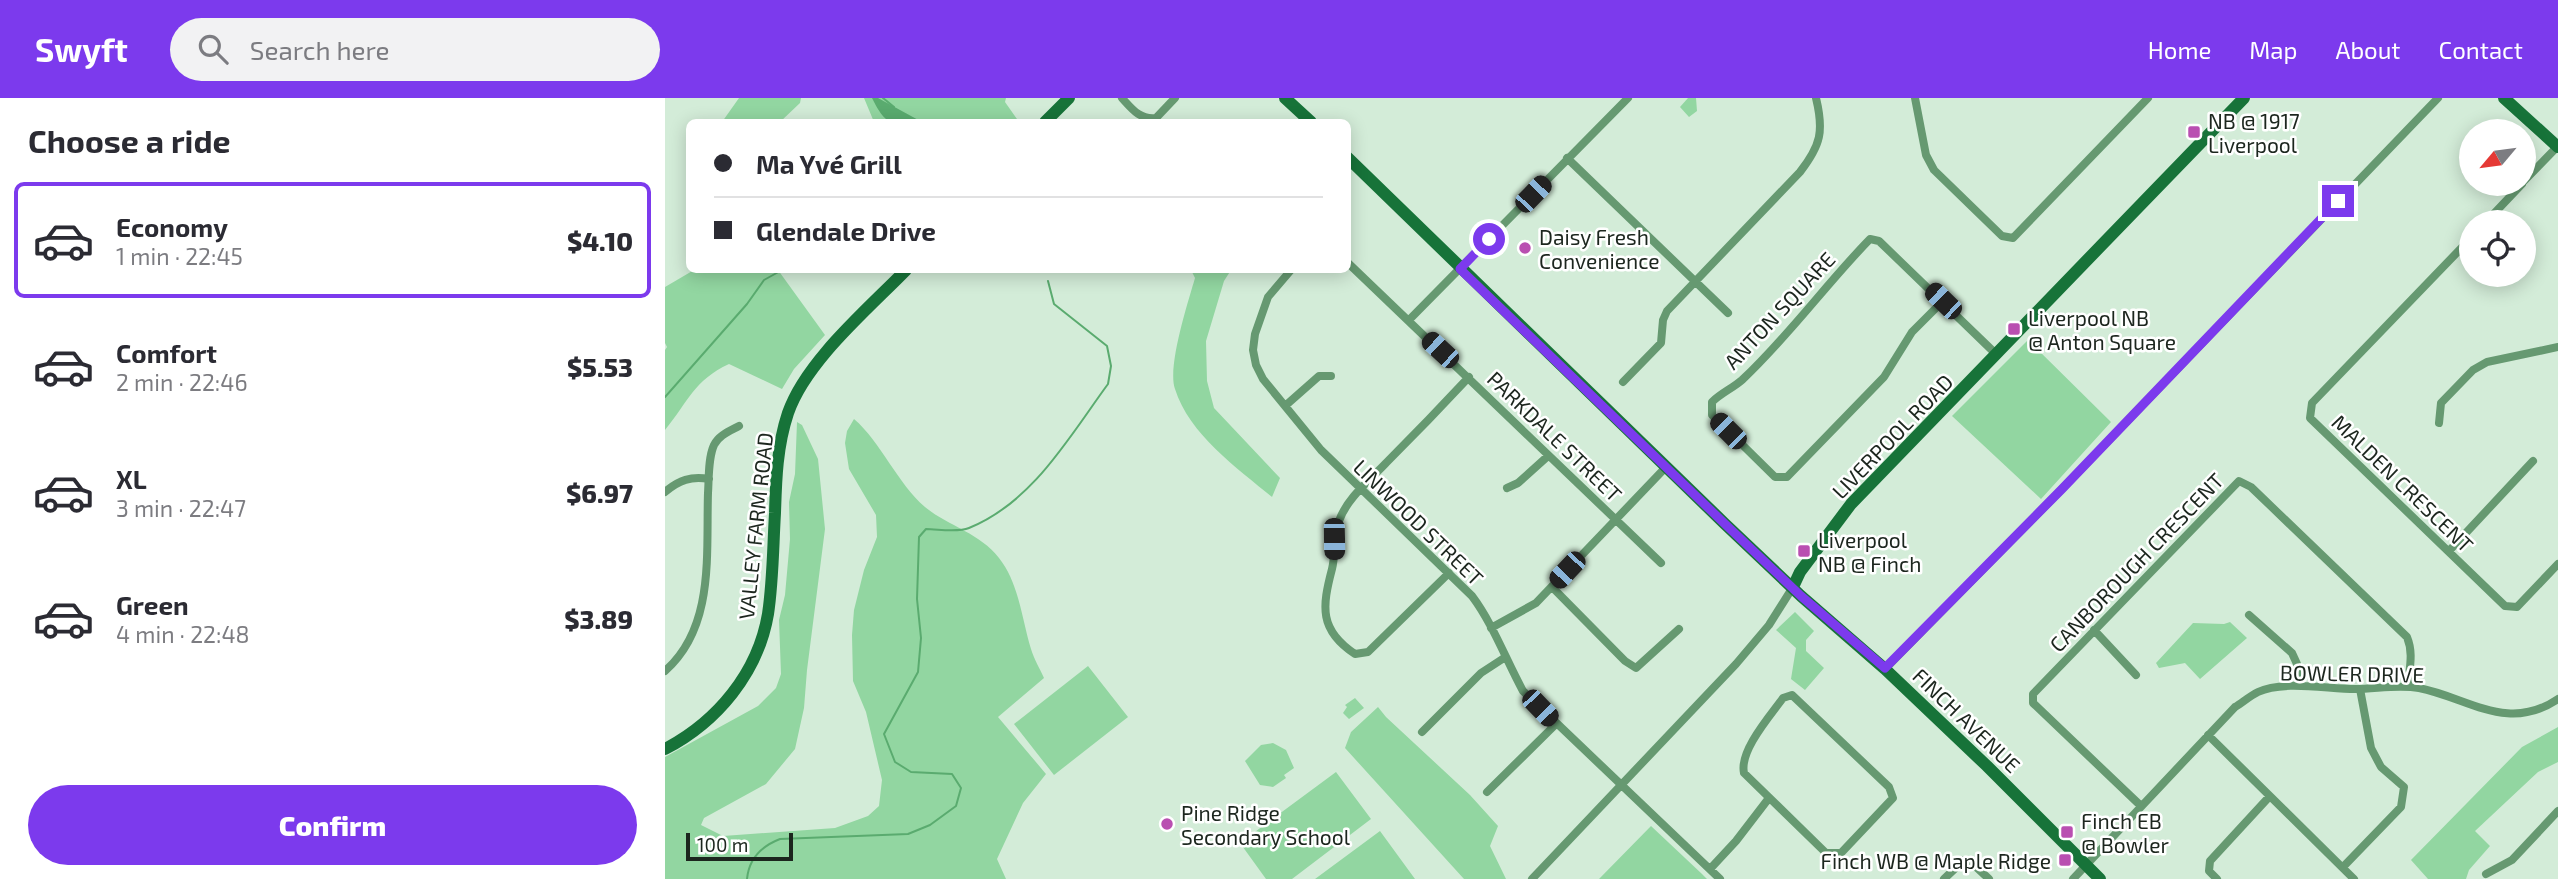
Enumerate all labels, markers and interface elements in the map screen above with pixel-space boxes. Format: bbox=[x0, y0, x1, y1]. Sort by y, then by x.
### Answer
search box bbox=[170, 18, 660, 81]
text: Swyft bbox=[35, 29, 128, 69]
icon: search bbox=[194, 30, 232, 68]
text: Search here bbox=[250, 34, 390, 65]
text: Home bbox=[2148, 35, 2211, 64]
text: Map bbox=[2249, 35, 2297, 64]
text: About bbox=[2335, 35, 2401, 64]
text: Contact bbox=[2439, 35, 2523, 64]
place label: NB @ 1917 Liverpool bbox=[2208, 108, 2300, 157]
north arrow bbox=[2459, 119, 2536, 196]
map controls bbox=[2459, 119, 2536, 287]
text: Choose a ride bbox=[28, 121, 231, 159]
marker: NB @ 1917 Liverpool bbox=[2186, 124, 2202, 140]
text: Ma Yvé Grill bbox=[756, 148, 902, 179]
car bbox=[1511, 172, 1556, 216]
route end bbox=[2322, 185, 2354, 217]
icon: car bbox=[32, 209, 95, 272]
button: locate bbox=[2459, 210, 2536, 287]
text: Economy bbox=[116, 211, 228, 242]
text: Glendale Drive bbox=[756, 215, 936, 246]
route start bbox=[1473, 223, 1505, 255]
place label: Daisy Fresh Convenience bbox=[1539, 224, 1660, 273]
text: $4.10 bbox=[567, 225, 633, 256]
marker: Daisy Fresh Convenience bbox=[1517, 240, 1533, 256]
text: 1 min · 22:45 bbox=[116, 242, 243, 270]
street label: ANTON SQUARE bbox=[1718, 246, 1840, 374]
car bbox=[1921, 279, 1966, 323]
place label: Liverpool NB @ Anton Square bbox=[2028, 305, 2176, 354]
marker: Liverpool NB @ Anton Square bbox=[2006, 321, 2022, 337]
car bbox=[1418, 328, 1463, 372]
icon: car bbox=[32, 335, 95, 398]
text: Comfort bbox=[116, 337, 217, 368]
text: $5.53 bbox=[567, 351, 633, 382]
street label: PARKDALE STREET bbox=[1483, 366, 1627, 506]
text: 2 min · 22:46 bbox=[116, 368, 248, 396]
street label: LIVERPOOL ROAD bbox=[1826, 369, 1958, 503]
car bbox=[1706, 409, 1751, 453]
street label: MALDEN CRESCENT bbox=[2327, 409, 2479, 557]
street label: VALLEY FARM ROAD bbox=[733, 431, 777, 621]
street label: LINWOOD STREET bbox=[1349, 454, 1489, 590]
icon: car bbox=[32, 461, 95, 524]
text: XL bbox=[116, 463, 147, 494]
street label: CANBOROUGH CRESCENT bbox=[2044, 467, 2228, 657]
text: $6.97 bbox=[566, 477, 633, 508]
text: 3 min · 22:47 bbox=[116, 494, 246, 522]
car bbox=[1324, 518, 1345, 560]
place label: Liverpool NB @ Finch bbox=[1818, 527, 1921, 576]
marker: Liverpool NB @ Finch bbox=[1796, 543, 1812, 559]
car bbox=[1545, 547, 1590, 593]
icon: car bbox=[32, 587, 95, 650]
text: Green bbox=[116, 589, 189, 620]
text: $3.89 bbox=[564, 603, 633, 634]
text: 4 min · 22:48 bbox=[116, 620, 250, 648]
street label: BOWLER DRIVE bbox=[2280, 659, 2424, 687]
street label: FINCH AVENUE bbox=[1908, 663, 2026, 777]
car bbox=[1518, 686, 1563, 730]
button: Confirm bbox=[28, 785, 637, 865]
place label: Pine Ridge Secondary School bbox=[1181, 800, 1351, 849]
place label: Finch EB @ Bowler bbox=[2081, 808, 2169, 857]
marker: Pine Ridge Secondary School bbox=[1159, 816, 1175, 832]
marker: Finch EB @ Bowler bbox=[2059, 824, 2075, 840]
scale bar bbox=[686, 830, 793, 862]
text: 100 m bbox=[697, 833, 748, 856]
place label: Finch WB @ Maple Ridge bbox=[1821, 848, 2051, 873]
marker: Finch WB @ Maple Ridge bbox=[2057, 852, 2073, 868]

